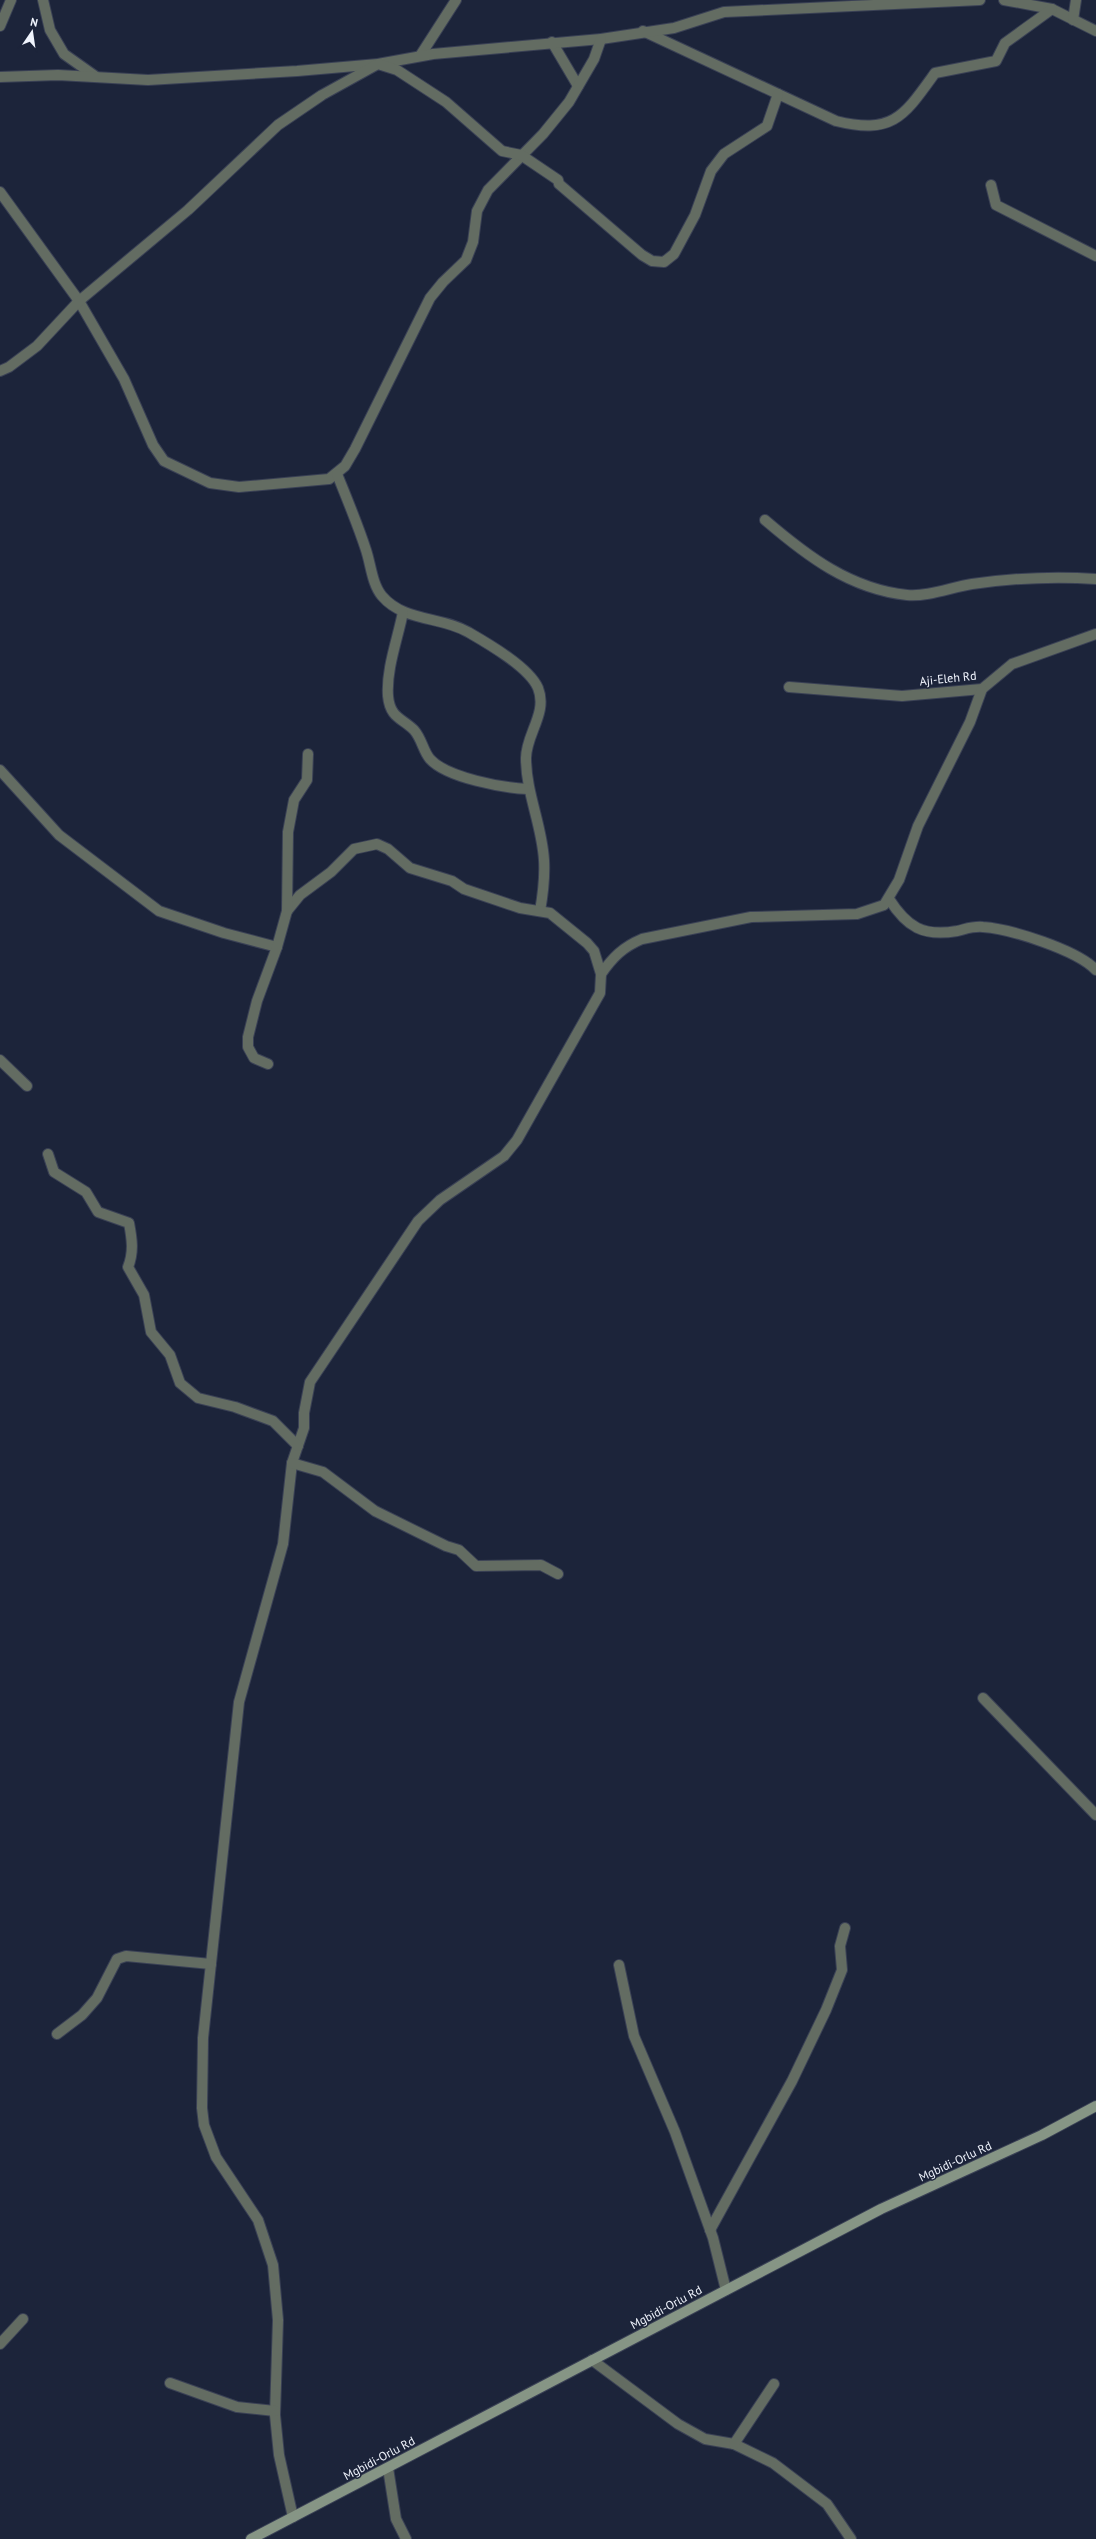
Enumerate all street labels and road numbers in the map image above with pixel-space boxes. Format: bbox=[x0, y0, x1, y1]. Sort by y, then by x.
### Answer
street label: Aji-Eleh Rd bbox=[919, 668, 977, 688]
street label: Mgbidi-Orlu Rd bbox=[916, 2138, 994, 2184]
street label: Mgbidi-Orlu Rd bbox=[628, 2282, 704, 2332]
street label: Mgbidi-Orlu Rd bbox=[341, 2433, 417, 2483]

